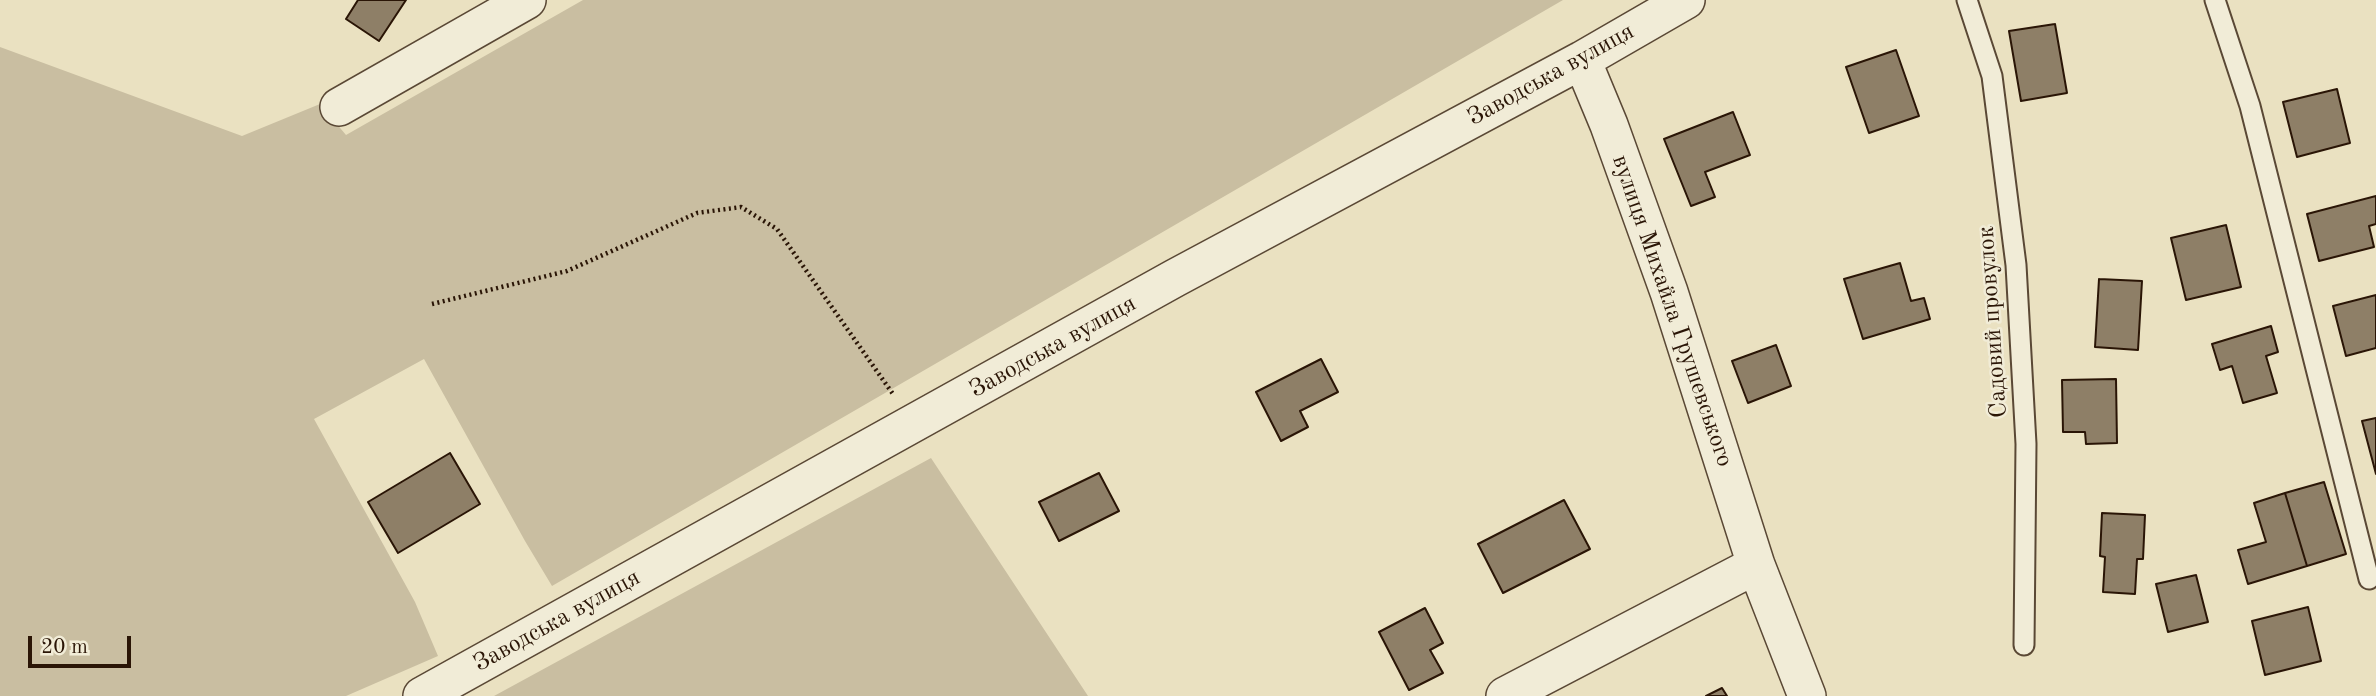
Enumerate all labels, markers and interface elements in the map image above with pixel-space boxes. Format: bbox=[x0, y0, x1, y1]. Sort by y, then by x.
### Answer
street label: Заводська вулиця bbox=[1463, 17, 1639, 133]
street label: вулиця Михайла Грушевського bbox=[1605, 151, 1739, 471]
street label: Садовий провулок bbox=[1972, 225, 2014, 419]
street label: Заводська вулиця bbox=[965, 289, 1141, 405]
street label: Заводська вулиця bbox=[469, 563, 645, 679]
scale bar bbox=[32, 622, 135, 666]
text: 20 m bbox=[41, 637, 88, 658]

